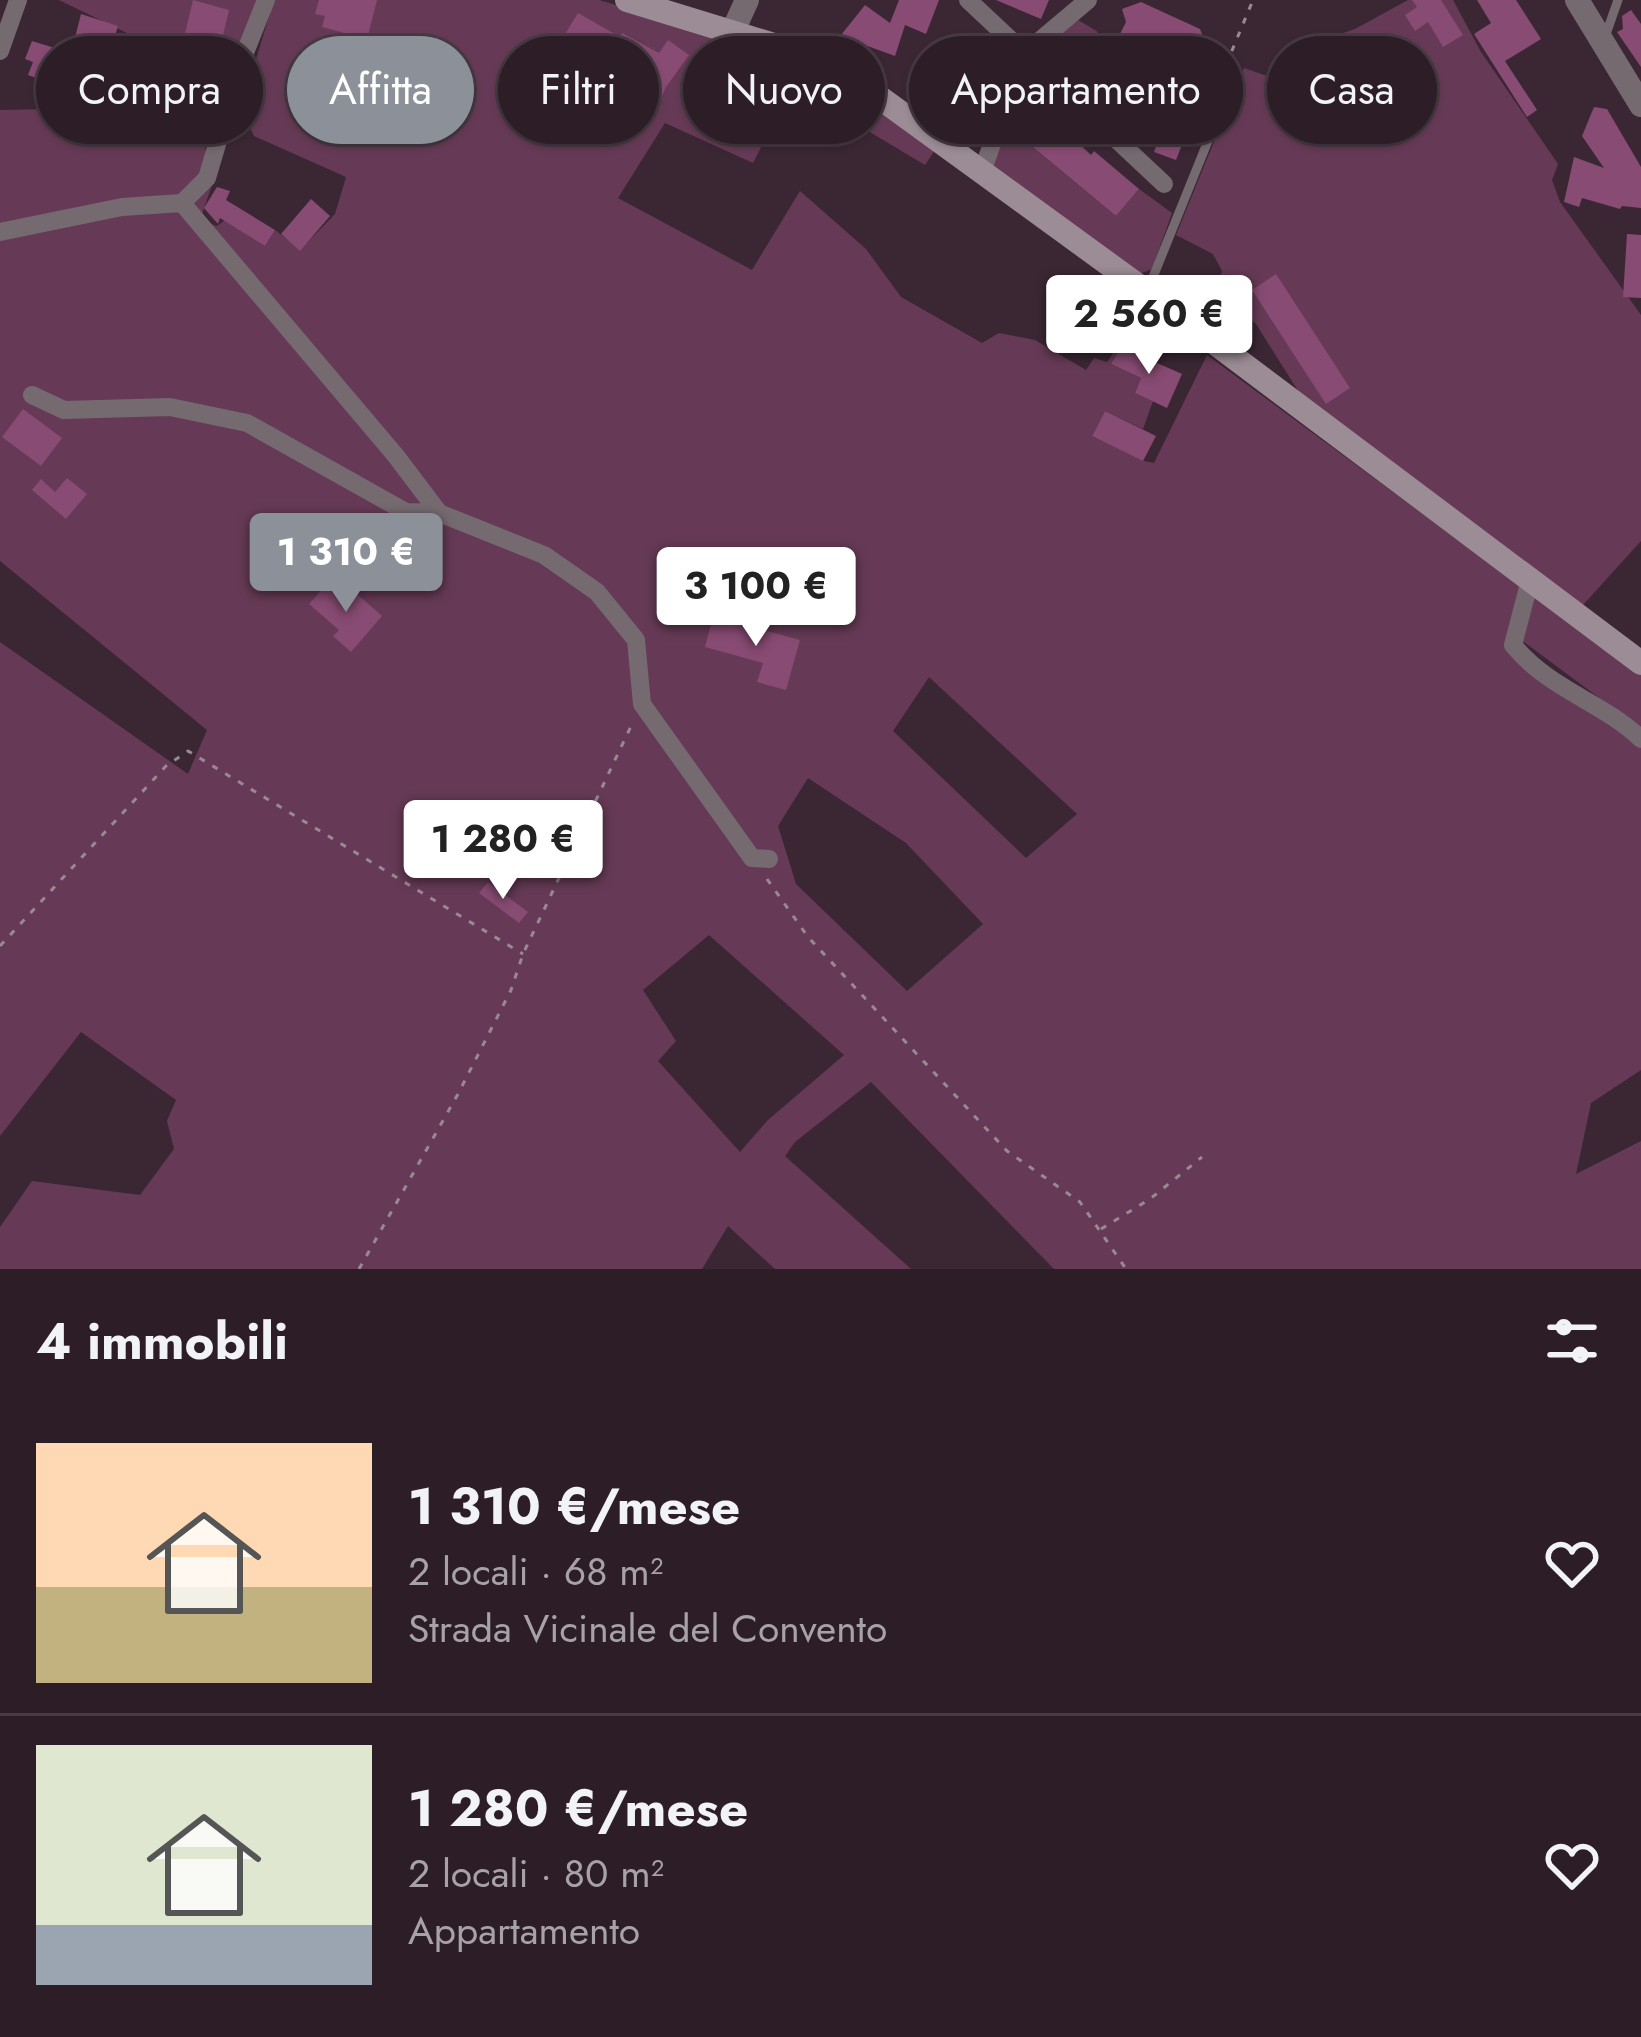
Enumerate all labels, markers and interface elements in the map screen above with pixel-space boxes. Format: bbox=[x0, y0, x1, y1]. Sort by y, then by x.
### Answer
chip: Compra bbox=[36, 36, 263, 144]
chip: Affitta bbox=[287, 36, 474, 144]
chip: Filtri bbox=[498, 36, 659, 144]
chip: Nuovo bbox=[683, 36, 885, 144]
chip: Appartamento bbox=[909, 36, 1243, 144]
chip: Casa bbox=[1267, 36, 1437, 144]
pin: 2 560 € bbox=[1038, 275, 1260, 377]
text: 2 560 € bbox=[1073, 285, 1225, 342]
pin: 1 310 € bbox=[235, 513, 457, 615]
text: 1 310 € bbox=[277, 523, 415, 580]
pin: 3 100 € bbox=[645, 547, 867, 649]
text: 3 100 € bbox=[684, 557, 828, 614]
pin: 1 280 € bbox=[392, 800, 614, 902]
text: 1 280 € bbox=[431, 810, 575, 867]
text: 4 immobili bbox=[36, 1304, 288, 1378]
icon: filters bbox=[1539, 1308, 1605, 1374]
text: 1 310 €/mese bbox=[408, 1469, 740, 1543]
icon: home bbox=[132, 1491, 276, 1635]
icon: heart bbox=[1539, 1530, 1605, 1596]
text: 2 locali · 68 m² bbox=[408, 1543, 663, 1600]
text: Strada Vicinale del Convento bbox=[408, 1600, 887, 1657]
text: 1 280 €/mese bbox=[408, 1771, 748, 1845]
icon: home bbox=[132, 1793, 276, 1937]
icon: heart bbox=[1539, 1832, 1605, 1898]
text: 2 locali · 80 m² bbox=[408, 1845, 664, 1902]
text: Appartamento bbox=[408, 1902, 640, 1959]

